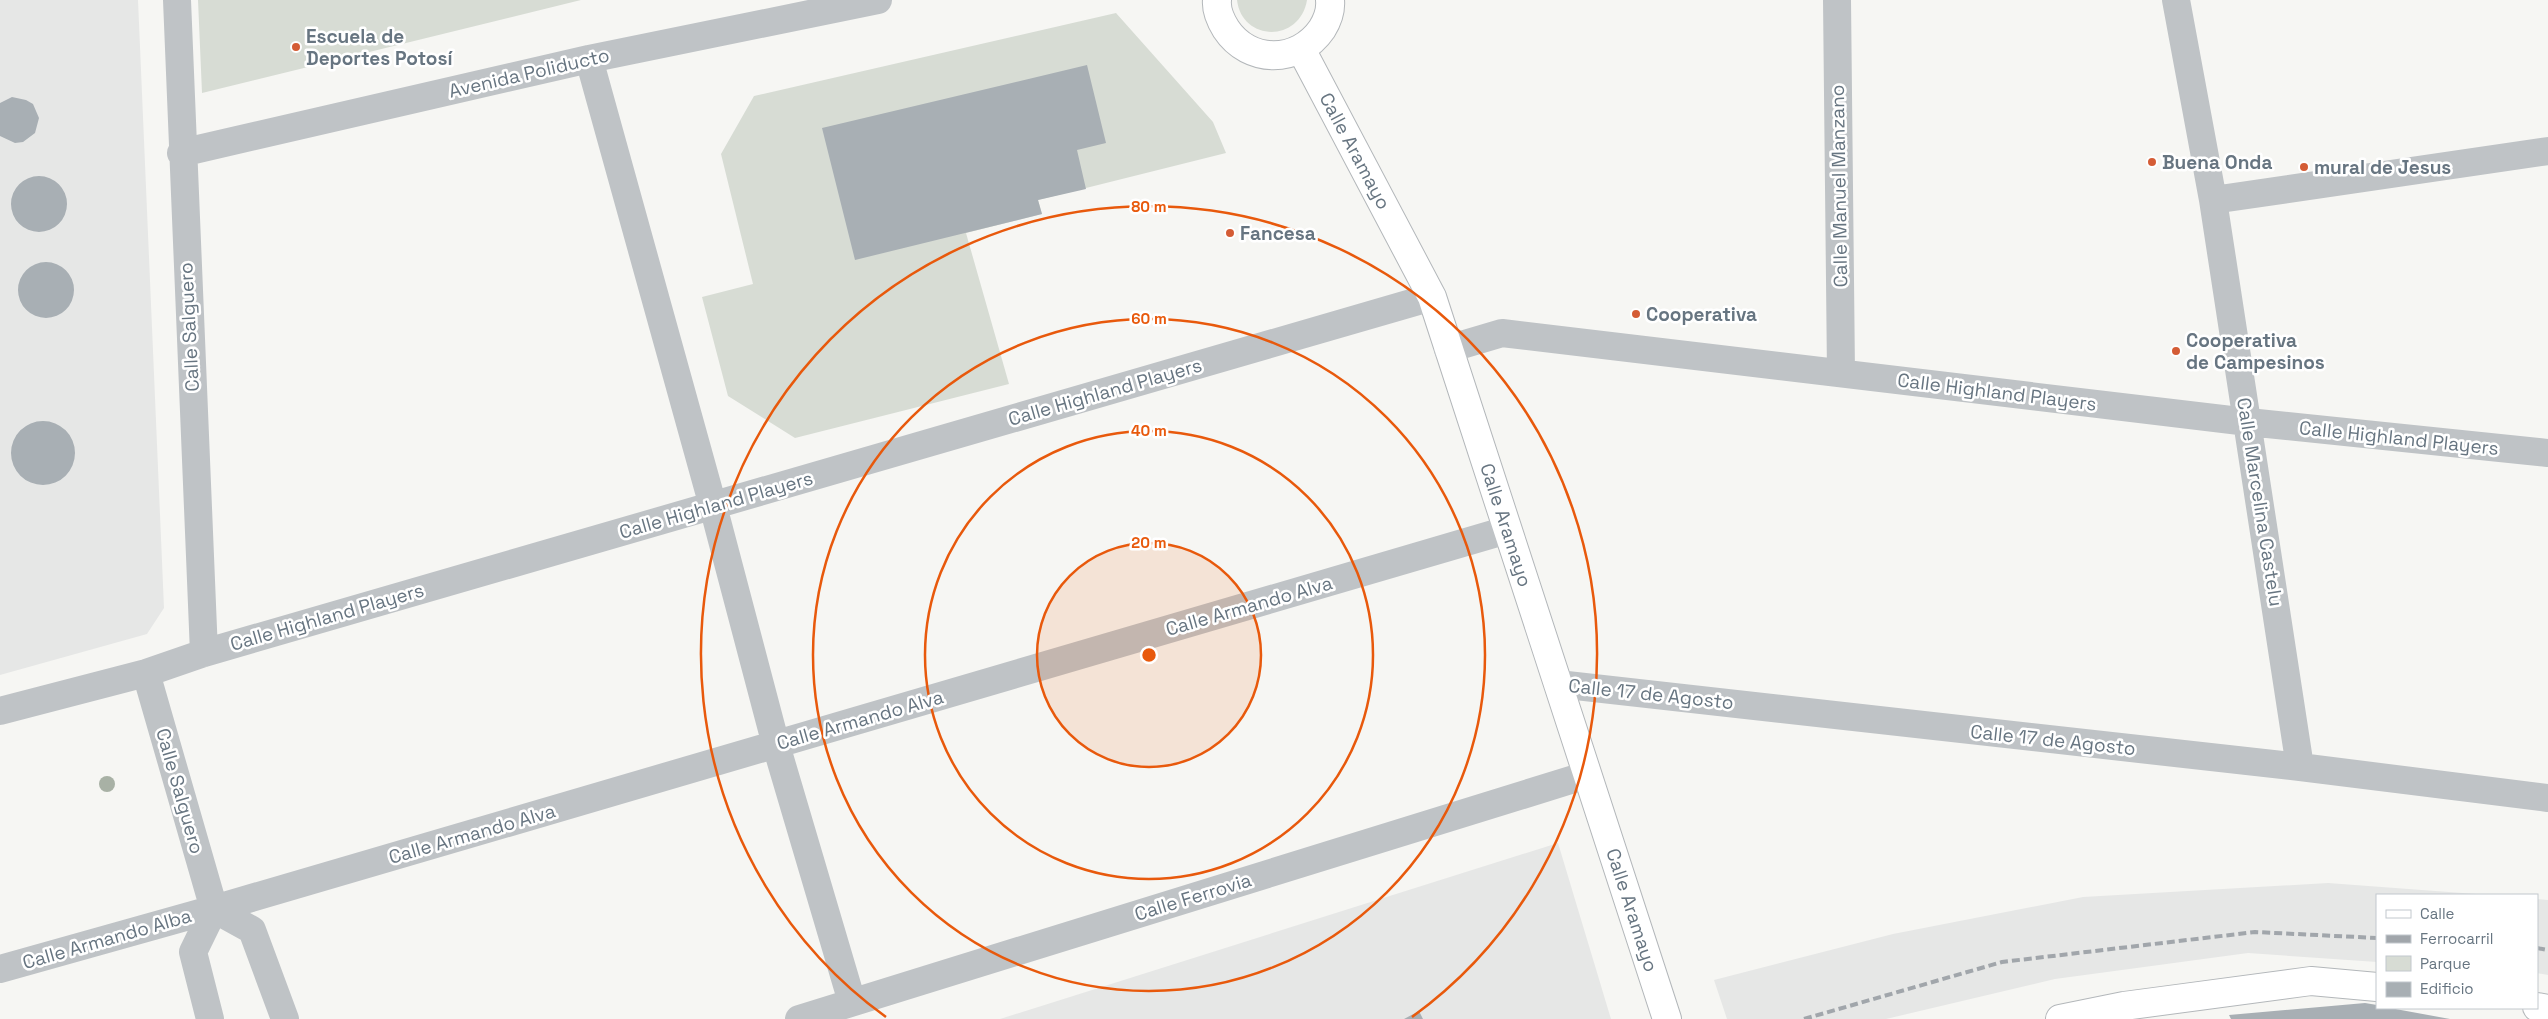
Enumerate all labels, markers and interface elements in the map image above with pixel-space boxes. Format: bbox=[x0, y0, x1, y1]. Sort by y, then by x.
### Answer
place label: Escuela de Deportes Potosí bbox=[306, 24, 453, 71]
marker: Escuela de Deportes Potosí bbox=[290, 41, 302, 53]
street label: Avenida Poliducto bbox=[446, 42, 612, 104]
street label: Calle Manuel Manzano bbox=[1825, 84, 1853, 288]
street label: Calle Aramayo bbox=[1314, 88, 1396, 214]
place label: Buena Onda bbox=[2162, 150, 2272, 175]
place label: mural de Jesus bbox=[2314, 155, 2451, 180]
marker: Buena Onda bbox=[2146, 156, 2158, 168]
marker: mural de Jesus bbox=[2298, 161, 2310, 173]
text: 80 m bbox=[1131, 197, 1167, 216]
place label: Fancesa bbox=[1240, 221, 1316, 246]
marker: Fancesa bbox=[1224, 227, 1236, 239]
street label: Calle Salguero bbox=[173, 262, 205, 392]
place label: Cooperativa bbox=[1646, 302, 1757, 327]
marker: Cooperativa bbox=[1630, 308, 1642, 320]
text: 60 m bbox=[1131, 309, 1167, 328]
place label: Cooperativa de Campesinos bbox=[2186, 328, 2325, 375]
marker: Cooperativa de Campesinos bbox=[2170, 345, 2182, 357]
street label: Calle Highland Players bbox=[1005, 352, 1205, 432]
street label: Calle Highland Players bbox=[1896, 367, 2098, 417]
street label: Calle Marcelina Castelu bbox=[2231, 396, 2289, 608]
street label: Calle Highland Players bbox=[2298, 415, 2500, 461]
text: 40 m bbox=[1131, 421, 1167, 440]
street label: Calle Aramayo bbox=[1474, 460, 1538, 590]
street label: Calle Highland Players bbox=[616, 465, 816, 545]
text: 20 m bbox=[1131, 533, 1167, 552]
street label: Calle Armando Alva bbox=[1163, 570, 1335, 642]
street label: Calle Highland Players bbox=[227, 577, 427, 657]
centre of rings bbox=[1140, 646, 1158, 664]
street label: Calle 17 de Agosto bbox=[1567, 673, 1735, 715]
street label: Calle Armando Alva bbox=[774, 684, 946, 756]
street label: Calle 17 de Agosto bbox=[1969, 719, 2137, 761]
street label: Calle Salguero bbox=[150, 725, 210, 857]
street label: Calle Armando Alva bbox=[386, 798, 558, 870]
street label: Calle Aramayo bbox=[1600, 845, 1664, 975]
street label: Calle Ferrovia bbox=[1131, 867, 1255, 927]
legend bbox=[2376, 894, 2538, 1009]
street label: Calle Armando Alba bbox=[20, 903, 195, 975]
text: Calle bbox=[2420, 904, 2455, 923]
text: Ferrocarril bbox=[2420, 929, 2493, 948]
text: Parque bbox=[2420, 954, 2471, 973]
text: Edificio bbox=[2420, 979, 2474, 998]

